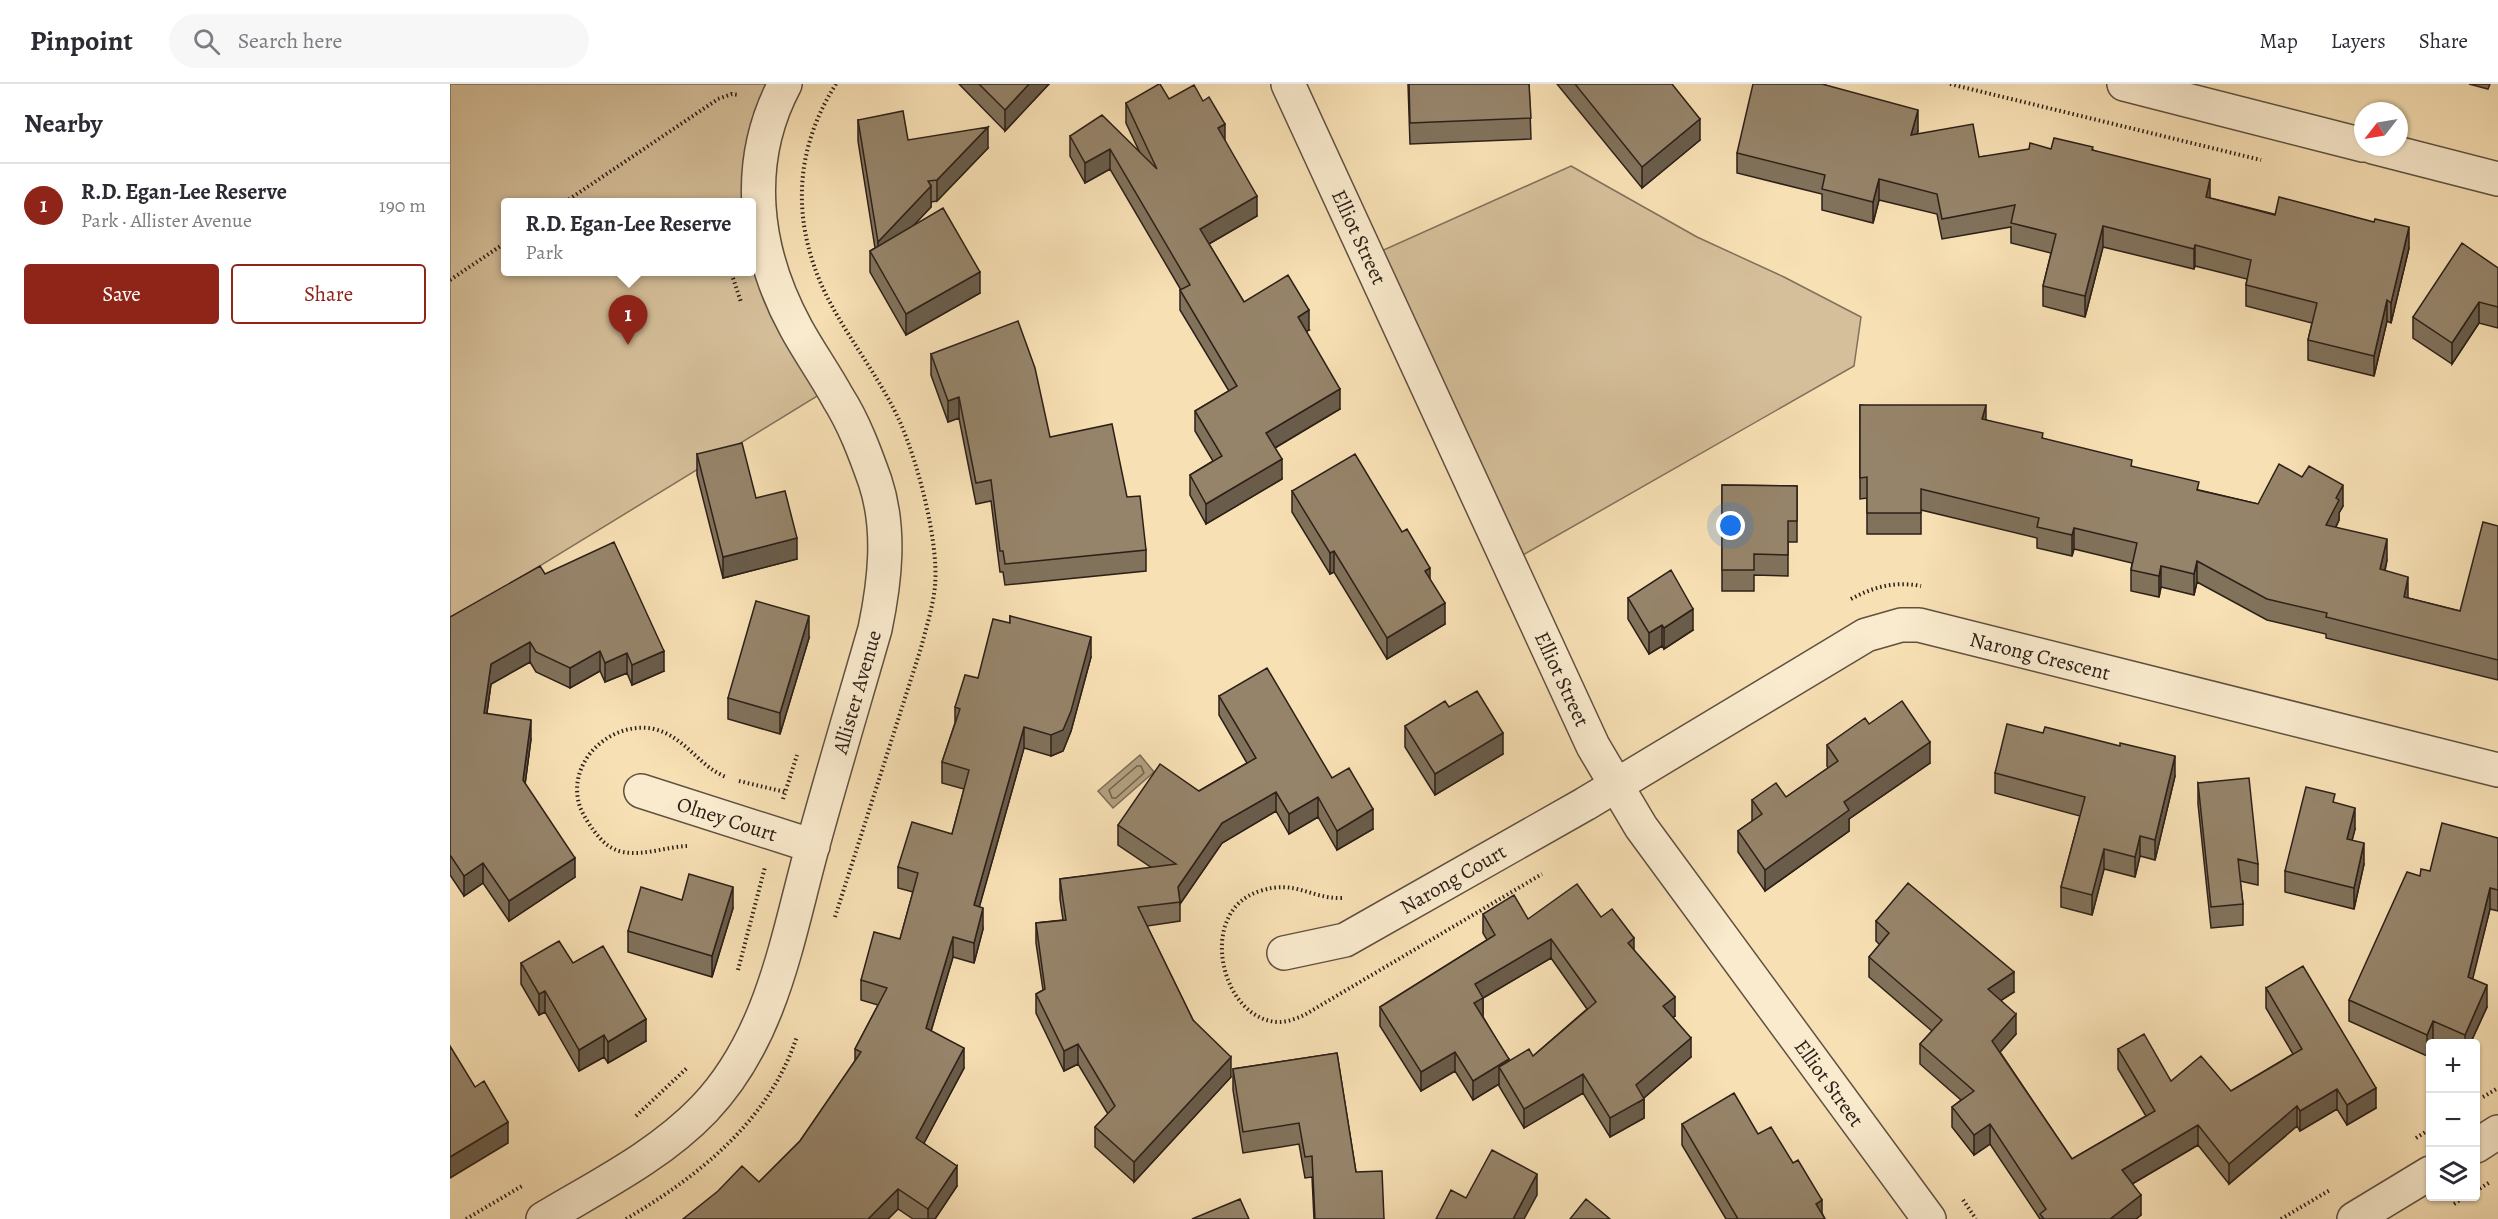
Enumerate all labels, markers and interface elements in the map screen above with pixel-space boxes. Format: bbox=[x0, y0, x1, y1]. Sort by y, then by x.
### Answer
search box bbox=[169, 14, 589, 68]
text: Pinpoint bbox=[30, 22, 133, 60]
icon: search bbox=[190, 25, 223, 58]
text: Search here bbox=[238, 26, 342, 56]
text: Map bbox=[2259, 27, 2298, 55]
text: Layers bbox=[2331, 27, 2386, 55]
text: Share bbox=[2419, 27, 2468, 55]
north arrow bbox=[2354, 102, 2408, 156]
text: Nearby bbox=[24, 106, 103, 141]
text: R.D. Egan-Lee Reserve bbox=[81, 177, 287, 207]
street label: Elliot Street bbox=[1325, 185, 1393, 289]
text: 1 bbox=[40, 192, 47, 219]
text: 190 m bbox=[379, 192, 426, 219]
popup bbox=[501, 198, 756, 276]
text: Park · Allister Avenue bbox=[81, 207, 252, 234]
text: R.D. Egan-Lee Reserve bbox=[526, 209, 731, 239]
text: Park bbox=[526, 239, 563, 266]
button: Save bbox=[24, 264, 219, 324]
button: Share bbox=[231, 264, 426, 324]
pin: 1 bbox=[608, 296, 648, 345]
your location bbox=[1716, 511, 1745, 540]
street label: Narong Crescent bbox=[1967, 625, 2113, 687]
street label: Allister Avenue bbox=[826, 627, 888, 758]
street label: Elliot Street bbox=[1528, 627, 1596, 731]
street label: Olney Court bbox=[673, 790, 781, 848]
street label: Narong Court bbox=[1395, 837, 1511, 921]
street label: Elliot Street bbox=[1788, 1034, 1870, 1132]
map controls bbox=[2426, 1039, 2480, 1201]
button: + bbox=[2426, 1039, 2480, 1093]
button: − bbox=[2426, 1093, 2480, 1147]
button: layers bbox=[2426, 1147, 2480, 1201]

